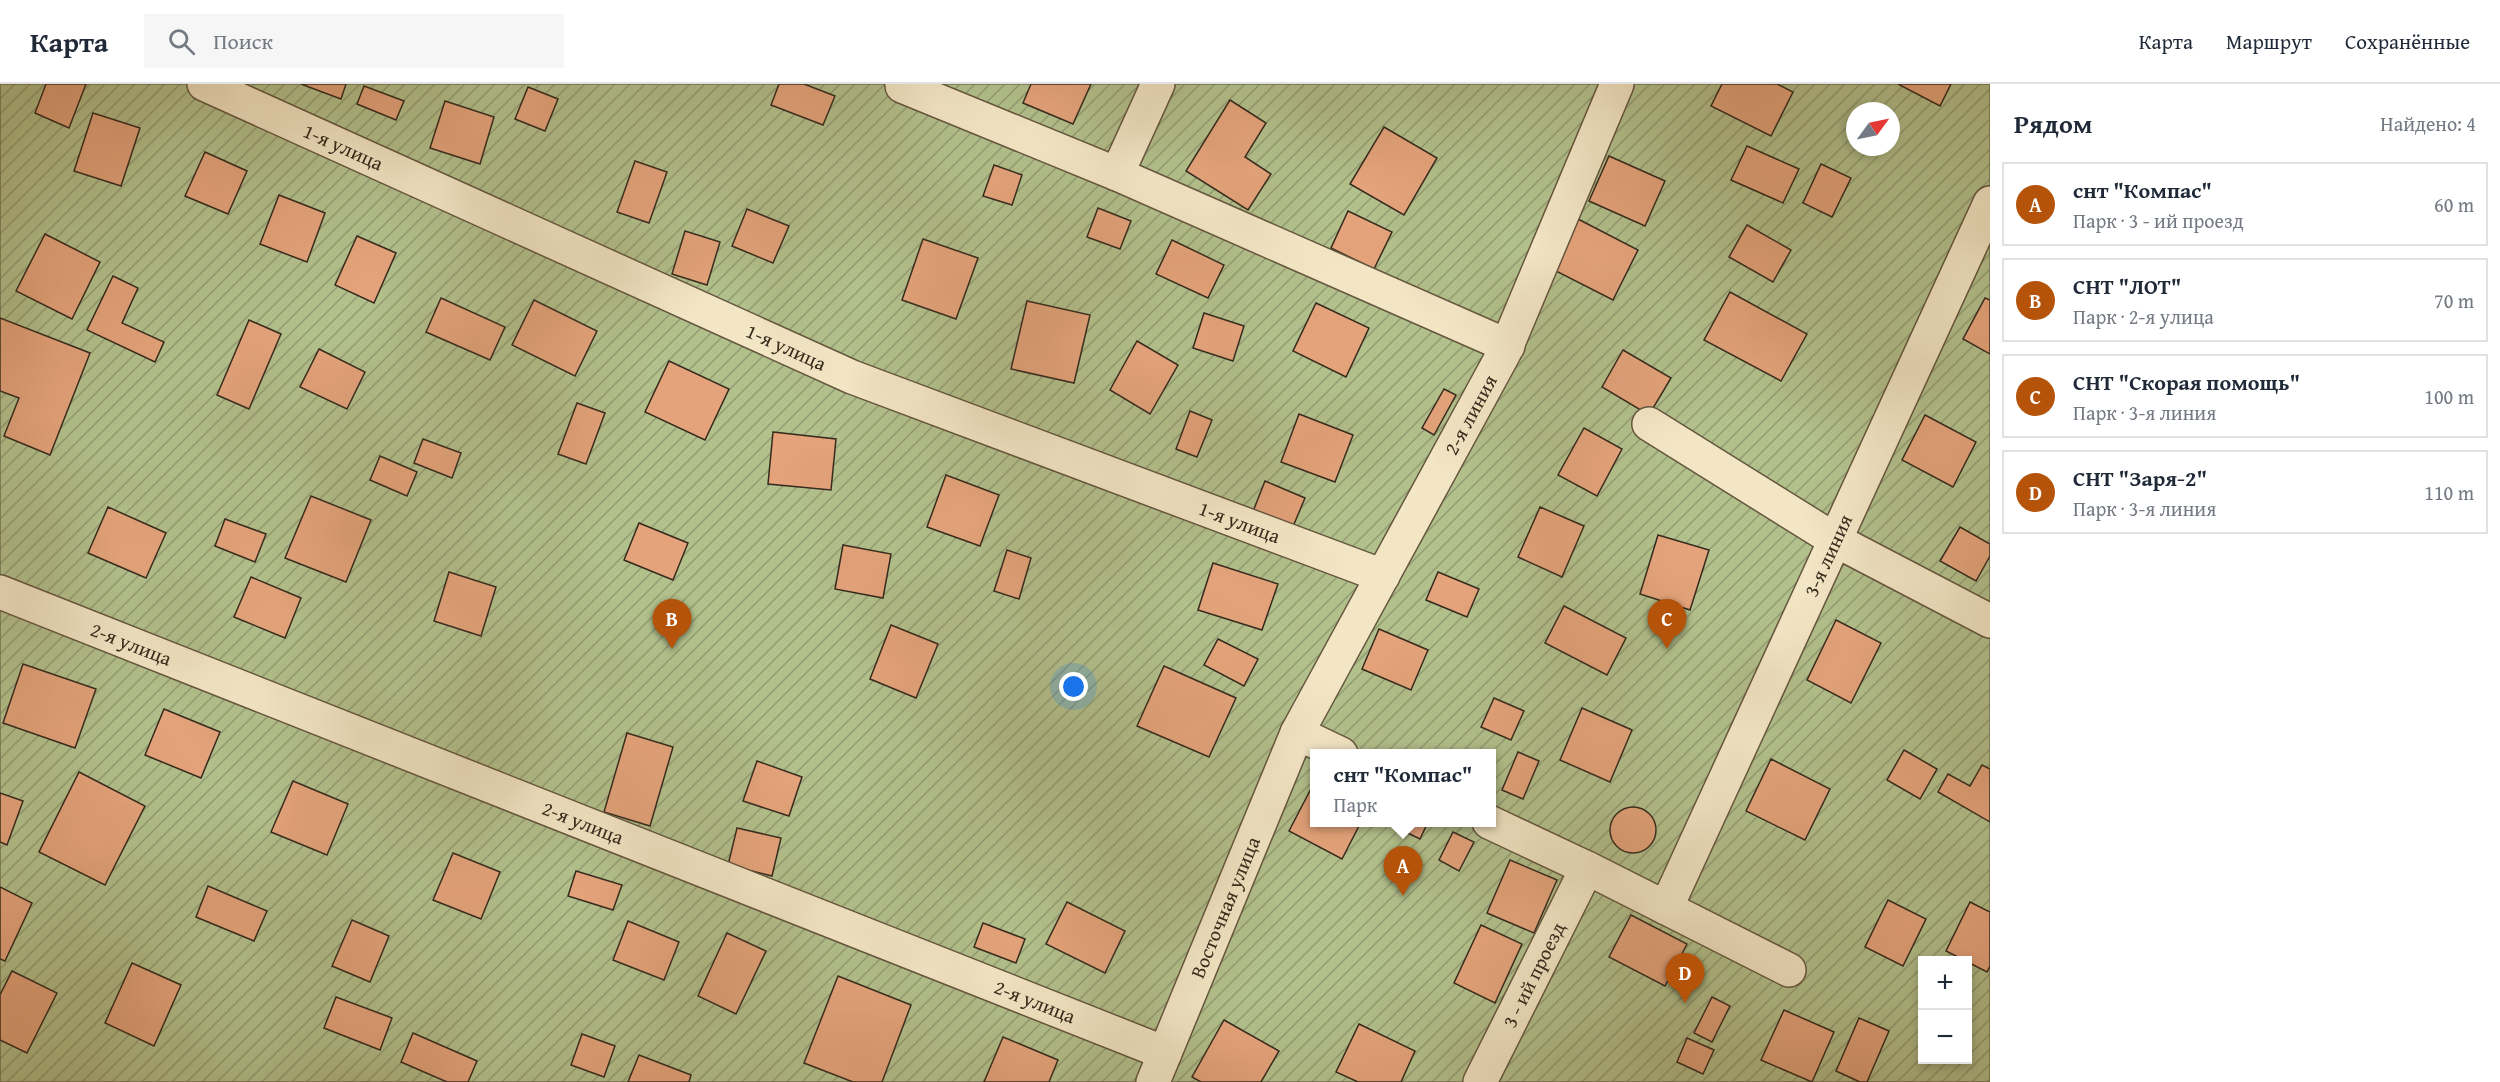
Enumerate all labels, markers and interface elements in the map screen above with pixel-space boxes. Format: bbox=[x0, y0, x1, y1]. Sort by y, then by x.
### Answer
search box bbox=[144, 14, 564, 68]
text: Карта bbox=[30, 21, 108, 62]
icon: search bbox=[165, 25, 198, 58]
text: Поиск bbox=[213, 25, 273, 57]
text: Карта bbox=[2139, 26, 2193, 57]
text: Маршрут bbox=[2226, 26, 2312, 57]
text: Сохранённые bbox=[2345, 26, 2470, 57]
north arrow bbox=[1846, 102, 1900, 156]
text: Рядом bbox=[2014, 104, 2092, 143]
text: Найдено: 4 bbox=[2380, 109, 2476, 138]
street label: 1-я улица bbox=[299, 116, 389, 178]
text: снт "Компас" bbox=[2073, 174, 2212, 206]
text: A bbox=[2029, 190, 2042, 219]
text: 60 m bbox=[2434, 190, 2474, 219]
text: Парк · 3 - ий проезд bbox=[2073, 206, 2244, 235]
text: СНТ "ЛОТ" bbox=[2073, 270, 2181, 302]
text: B bbox=[2029, 286, 2042, 315]
text: 70 m bbox=[2434, 286, 2474, 315]
text: Парк · 2-я улица bbox=[2073, 302, 2214, 331]
street label: 1-я улица bbox=[742, 316, 832, 378]
text: СНТ "Скорая помощь" bbox=[2073, 366, 2300, 398]
street label: 2-я линия bbox=[1436, 369, 1504, 460]
text: C bbox=[2030, 382, 2041, 411]
text: 100 m bbox=[2424, 382, 2474, 411]
text: Парк · 3-я линия bbox=[2073, 398, 2216, 427]
text: СНТ "Заря-2" bbox=[2073, 462, 2207, 494]
text: D bbox=[2029, 478, 2042, 507]
text: 110 m bbox=[2424, 478, 2474, 507]
street label: 1-я улица bbox=[1195, 493, 1285, 550]
text: Парк · 3-я линия bbox=[2073, 494, 2216, 523]
street label: 3-я линия bbox=[1796, 509, 1859, 601]
pin: B bbox=[652, 600, 692, 649]
pin: C bbox=[1648, 600, 1686, 649]
street label: 2-я улица bbox=[86, 614, 177, 673]
your location bbox=[1059, 672, 1088, 701]
popup bbox=[1310, 749, 1496, 827]
text: снт "Компас" bbox=[1333, 758, 1473, 790]
text: Парк bbox=[1333, 790, 1377, 819]
street label: 2-я улица bbox=[538, 793, 629, 852]
street label: Восточная улица bbox=[1182, 831, 1267, 982]
pin: A bbox=[1384, 846, 1422, 896]
street label: 3 - ий проезд bbox=[1495, 917, 1572, 1032]
pin: D bbox=[1666, 954, 1704, 1003]
map controls bbox=[1918, 956, 1972, 1064]
button: + bbox=[1918, 956, 1972, 1010]
street label: 2-я улица bbox=[990, 972, 1080, 1030]
button: − bbox=[1918, 1010, 1972, 1064]

